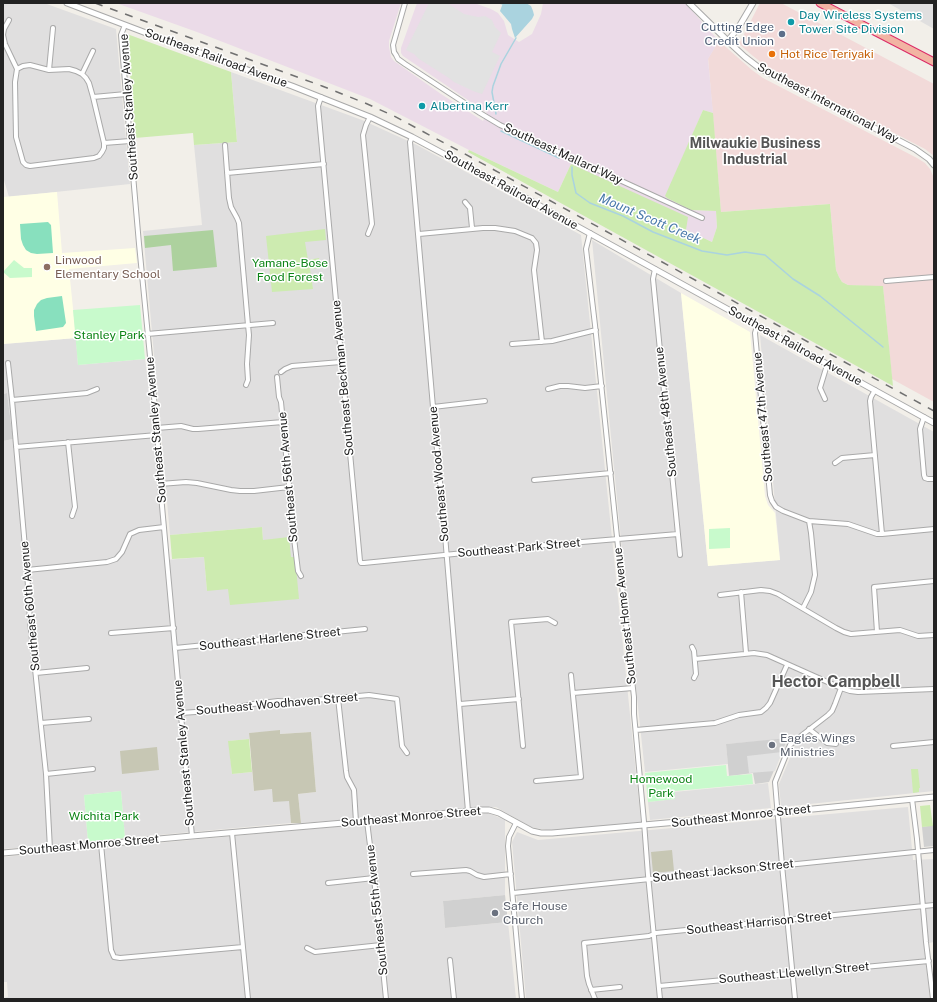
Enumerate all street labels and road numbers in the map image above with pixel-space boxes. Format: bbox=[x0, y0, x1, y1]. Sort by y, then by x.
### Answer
street label: Southeast Railroad Avenue bbox=[143, 25, 289, 91]
street label: Southeast Stanley Avenue bbox=[117, 33, 141, 181]
street label: Southeast International Way bbox=[755, 60, 901, 146]
street label: Southeast Mallard Way bbox=[501, 120, 625, 188]
street label: Southeast Railroad Avenue bbox=[442, 147, 580, 233]
street label: Southeast Beckman Avenue bbox=[329, 300, 357, 456]
street label: Southeast Railroad Avenue bbox=[726, 303, 864, 389]
street label: Southeast 48th Avenue bbox=[652, 346, 680, 478]
street label: Southeast 47th Avenue bbox=[750, 351, 776, 483]
street label: Southeast Stanley Avenue bbox=[142, 356, 170, 504]
street label: Southeast Wood Avenue bbox=[426, 406, 452, 542]
street label: Southeast 56th Avenue bbox=[275, 411, 301, 543]
street label: Southeast Park Street bbox=[457, 535, 581, 561]
street label: Southeast 60th Avenue bbox=[17, 540, 43, 672]
street label: Southeast Home Avenue bbox=[611, 547, 639, 685]
street label: Southeast Harlene Street bbox=[198, 624, 342, 654]
street label: Southeast Stanley Avenue bbox=[170, 679, 198, 827]
street label: Southeast Woodhaven Street bbox=[195, 690, 359, 718]
street label: Southeast Monroe Street bbox=[670, 801, 812, 831]
street label: Southeast Monroe Street bbox=[340, 804, 482, 830]
street label: Southeast Monroe Street bbox=[18, 832, 160, 858]
street label: Southeast 55th Avenue bbox=[363, 844, 391, 976]
street label: Southeast Jackson Street bbox=[652, 856, 794, 886]
street label: Southeast Harrison Street bbox=[686, 908, 832, 938]
street label: Southeast Llewellyn Street bbox=[718, 959, 870, 987]

